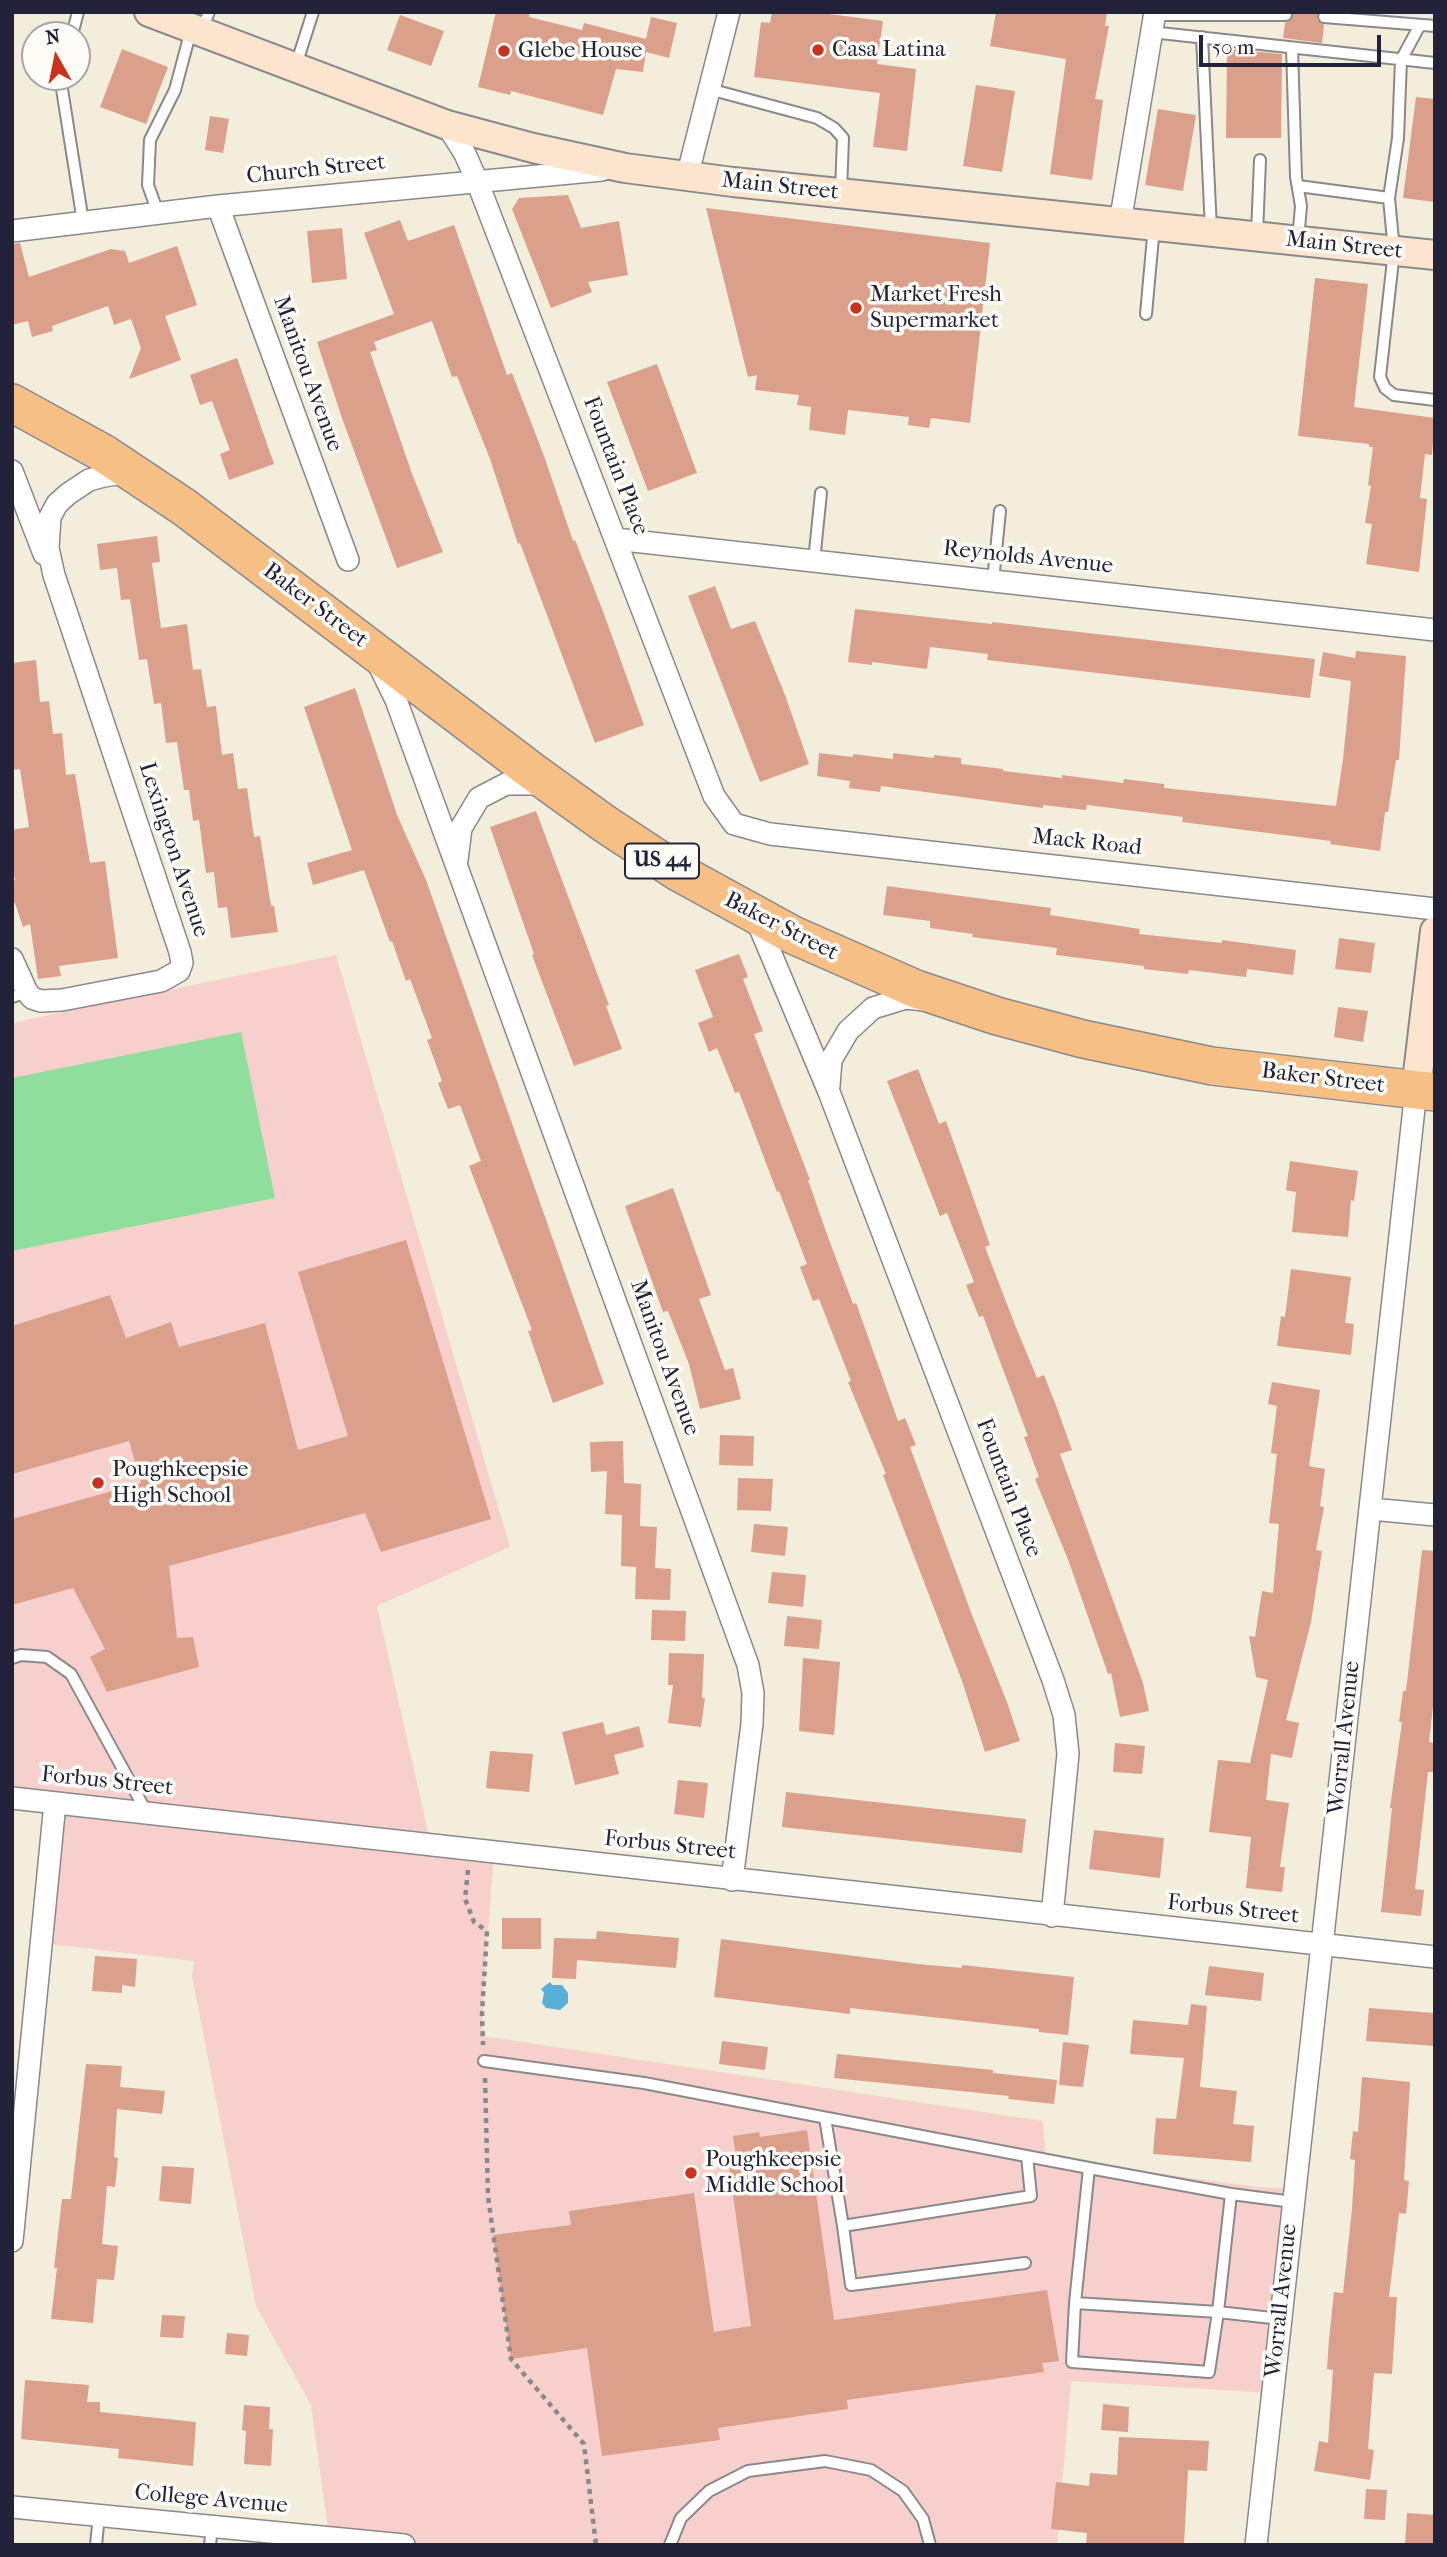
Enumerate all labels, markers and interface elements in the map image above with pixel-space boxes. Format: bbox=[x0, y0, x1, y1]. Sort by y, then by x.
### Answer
north arrow bbox=[21, 21, 91, 91]
scale bar bbox=[1202, 21, 1384, 65]
text: N bbox=[44, 25, 62, 49]
text: 50 m bbox=[1212, 35, 1255, 59]
place label: Casa Latina bbox=[832, 36, 946, 64]
place label: Glebe House bbox=[518, 37, 642, 65]
marker: Casa Latina bbox=[810, 42, 826, 58]
marker: Glebe House bbox=[496, 43, 512, 59]
street label: Church Street bbox=[245, 149, 387, 191]
street label: Main Street bbox=[720, 167, 840, 207]
street label: Main Street bbox=[1284, 226, 1404, 266]
place label: Market Fresh Supermarket bbox=[870, 281, 1002, 335]
street label: Manitou Avenue bbox=[266, 292, 348, 456]
marker: Market Fresh Supermarket bbox=[848, 300, 864, 316]
street label: Fountain Place bbox=[576, 393, 654, 539]
street label: Reynolds Avenue bbox=[942, 535, 1114, 581]
street label: Baker Street bbox=[257, 558, 373, 654]
street label: Lexington Avenue bbox=[132, 759, 214, 941]
street label: Mack Road bbox=[1031, 824, 1143, 862]
road number: US 44 bbox=[625, 844, 699, 878]
street label: Baker Street bbox=[720, 887, 842, 967]
street label: Baker Street bbox=[1260, 1058, 1386, 1100]
street label: Manitou Avenue bbox=[623, 1276, 705, 1440]
street label: Fountain Place bbox=[969, 1415, 1047, 1561]
place label: Poughkeepsie High School bbox=[112, 1456, 248, 1510]
marker: Poughkeepsie High School bbox=[90, 1475, 106, 1491]
street label: Worrall Avenue bbox=[1323, 1660, 1367, 1816]
street label: Forbus Street bbox=[40, 1761, 174, 1803]
street label: Forbus Street bbox=[603, 1825, 737, 1867]
street label: Forbus Street bbox=[1166, 1889, 1300, 1931]
place label: Poughkeepsie Middle School bbox=[705, 2146, 844, 2200]
marker: Poughkeepsie Middle School bbox=[683, 2165, 699, 2181]
street label: Worrall Avenue bbox=[1260, 2223, 1304, 2379]
street label: College Avenue bbox=[133, 2480, 289, 2520]

